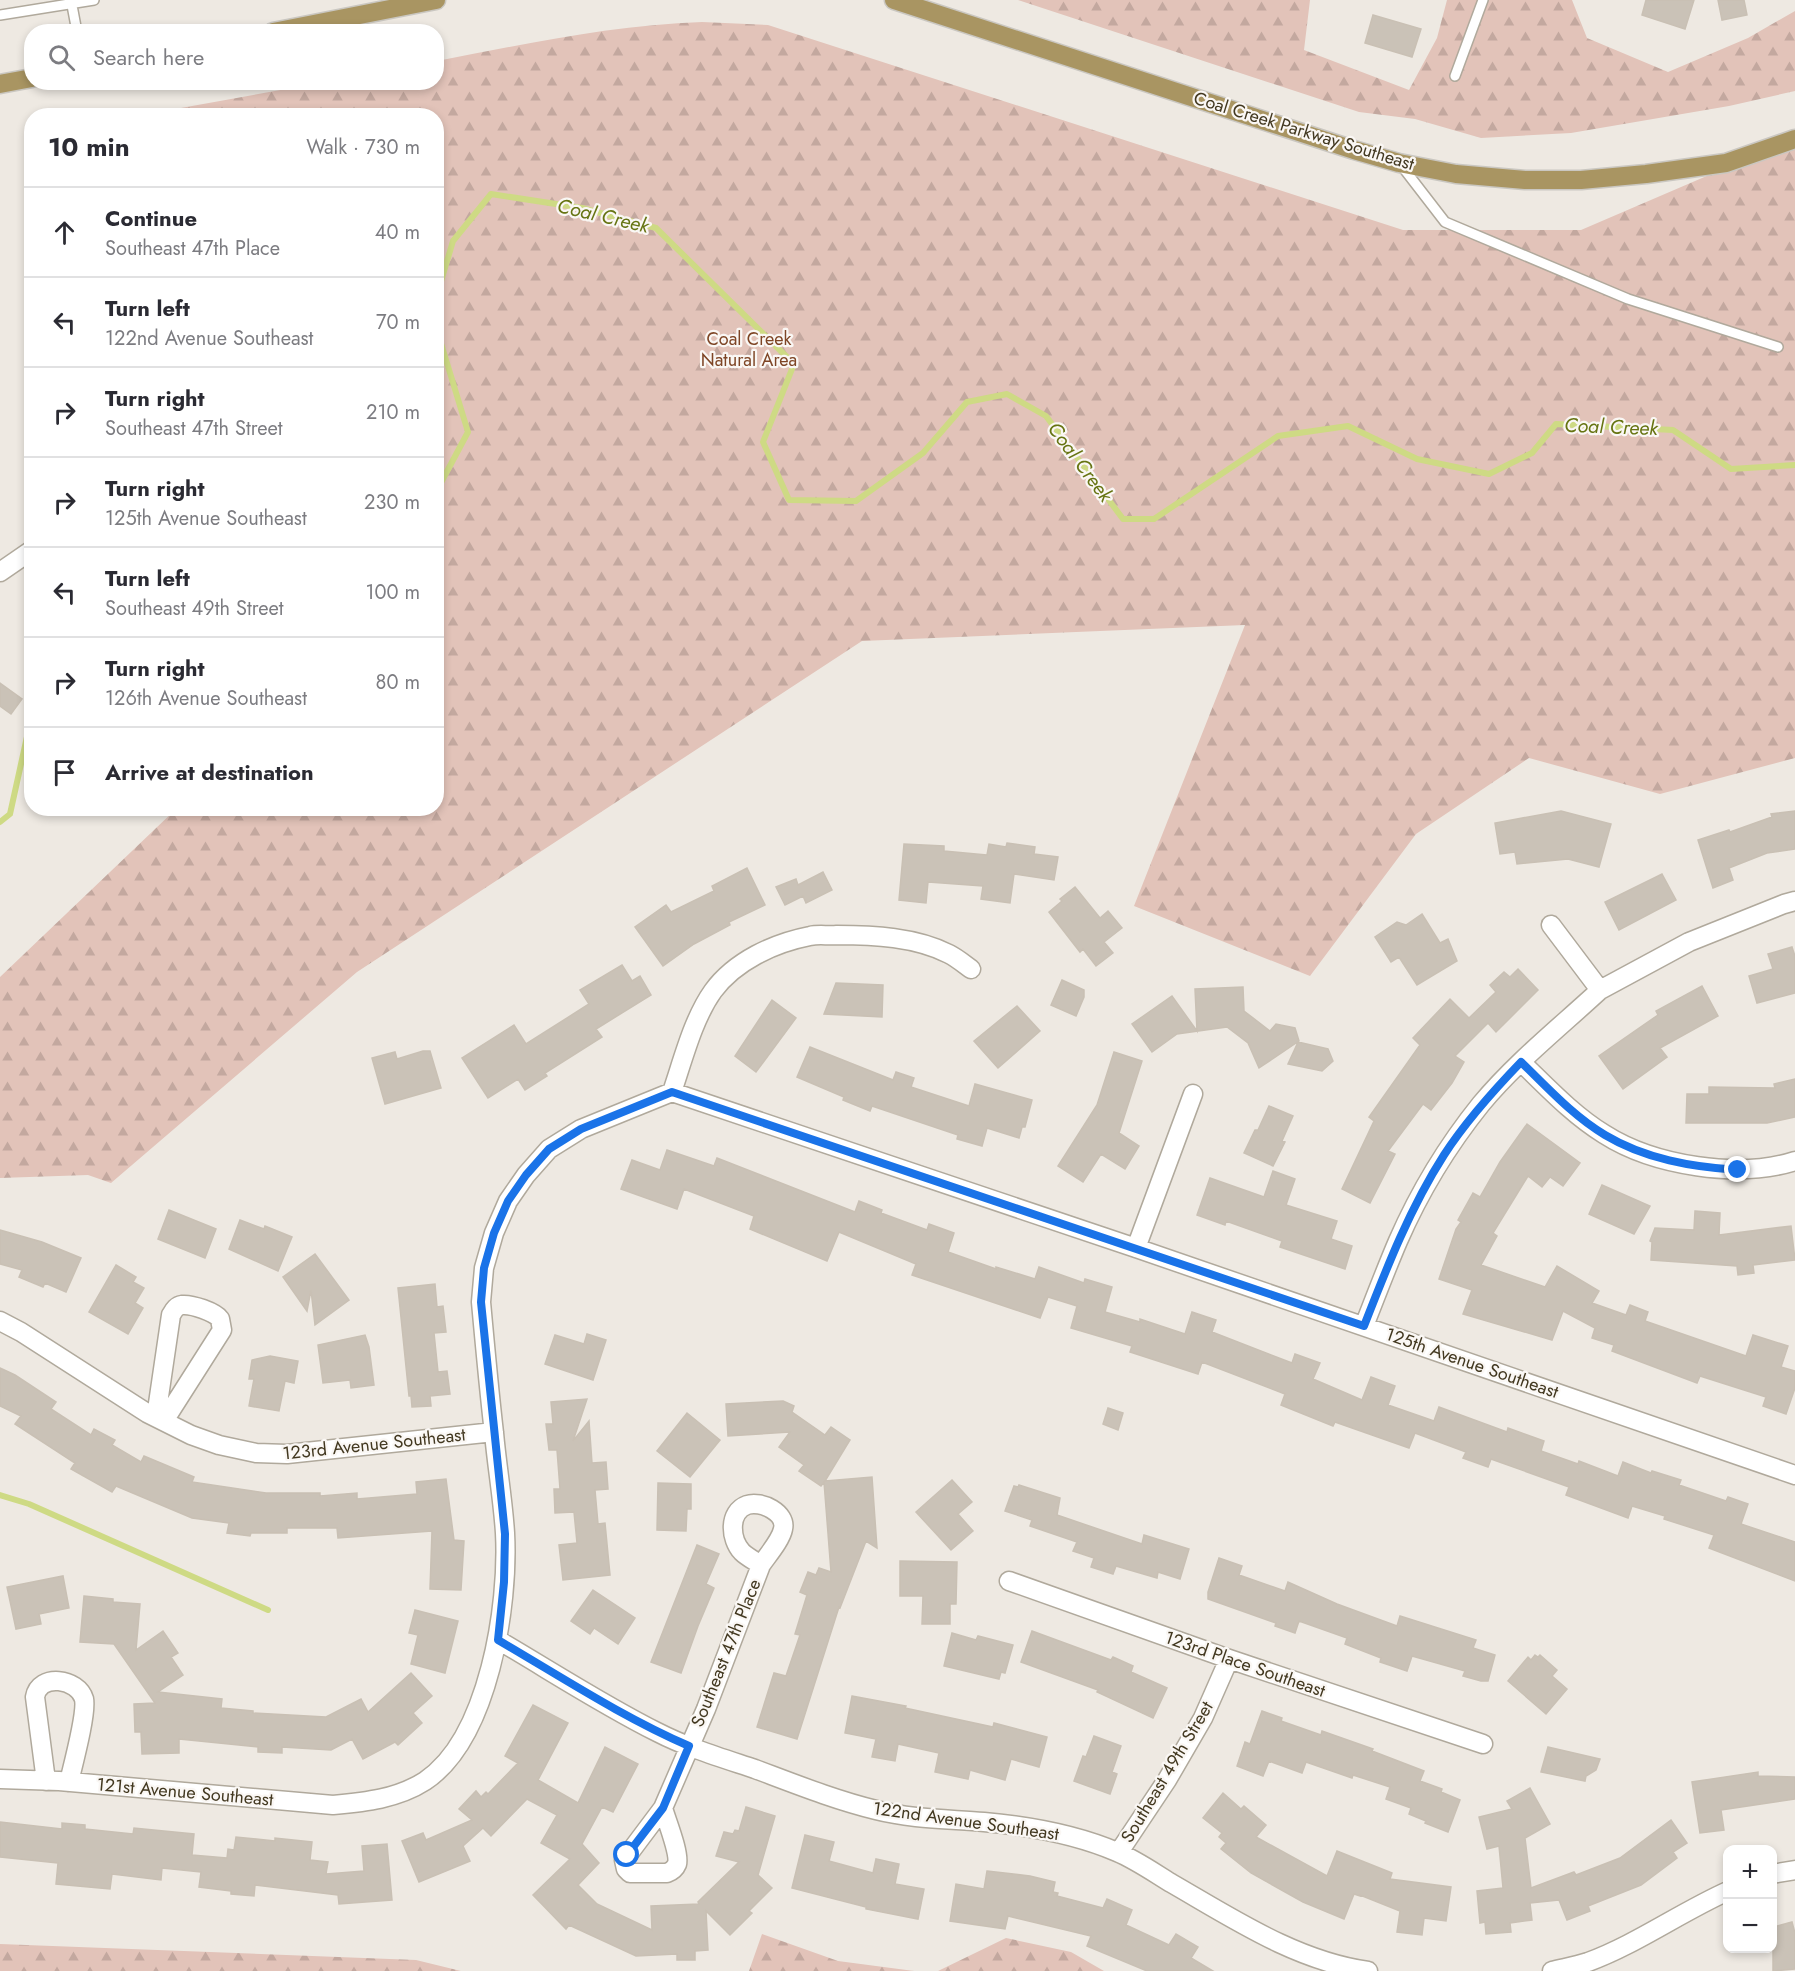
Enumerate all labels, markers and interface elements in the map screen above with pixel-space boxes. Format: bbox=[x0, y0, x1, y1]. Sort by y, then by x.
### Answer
search box bbox=[24, 24, 444, 90]
icon: search bbox=[45, 41, 78, 74]
text: Search here bbox=[93, 41, 204, 73]
street label: Coal Creek Parkway Southeast bbox=[1191, 85, 1418, 177]
text: 10 min bbox=[48, 128, 130, 166]
text: Walk · 730 m bbox=[306, 133, 420, 162]
water label: Coal Creek bbox=[554, 191, 653, 241]
text: Continue bbox=[105, 202, 197, 234]
icon: ahead bbox=[48, 216, 81, 249]
text: 40 m bbox=[375, 218, 420, 247]
text: Southeast 47th Place bbox=[105, 234, 280, 263]
text: Turn left bbox=[105, 292, 190, 324]
icon: left bbox=[48, 306, 81, 339]
text: 70 m bbox=[376, 308, 420, 337]
text: 122nd Avenue Southeast bbox=[105, 324, 313, 353]
park label: Coal Creek Natural Area bbox=[701, 326, 797, 373]
text: Turn right bbox=[105, 382, 205, 414]
icon: right bbox=[48, 396, 81, 429]
text: 210 m bbox=[366, 398, 420, 427]
water label: Coal Creek bbox=[1564, 411, 1660, 443]
text: Southeast 47th Street bbox=[105, 414, 283, 443]
water label: Coal Creek bbox=[1040, 416, 1121, 509]
text: Turn right bbox=[105, 472, 205, 504]
icon: right bbox=[48, 486, 81, 519]
text: 230 m bbox=[364, 488, 420, 517]
text: 125th Avenue Southeast bbox=[105, 504, 307, 533]
text: Turn left bbox=[105, 562, 190, 594]
icon: left bbox=[48, 576, 81, 609]
text: 100 m bbox=[365, 578, 420, 607]
text: Southeast 49th Street bbox=[105, 594, 284, 623]
text: Turn right bbox=[105, 652, 205, 684]
icon: right bbox=[48, 666, 81, 699]
text: 80 m bbox=[375, 668, 420, 697]
text: 126th Avenue Southeast bbox=[105, 684, 307, 713]
icon: arrive bbox=[48, 756, 81, 789]
text: Arrive at destination bbox=[105, 756, 314, 788]
route end bbox=[1724, 1156, 1750, 1182]
street label: 125th Avenue Southeast bbox=[1382, 1321, 1563, 1405]
street label: 123rd Avenue Southeast bbox=[281, 1421, 467, 1467]
street label: Southeast 47th Place bbox=[684, 1575, 768, 1731]
street label: 123rd Place Southeast bbox=[1161, 1624, 1329, 1704]
street label: Southeast 49th Street bbox=[1114, 1696, 1220, 1848]
street label: 121st Avenue Southeast bbox=[96, 1771, 275, 1813]
street label: 122nd Avenue Southeast bbox=[871, 1795, 1061, 1847]
route start bbox=[613, 1841, 639, 1867]
map controls bbox=[1723, 1845, 1777, 1953]
button: + bbox=[1723, 1845, 1777, 1899]
button: − bbox=[1723, 1899, 1777, 1953]

